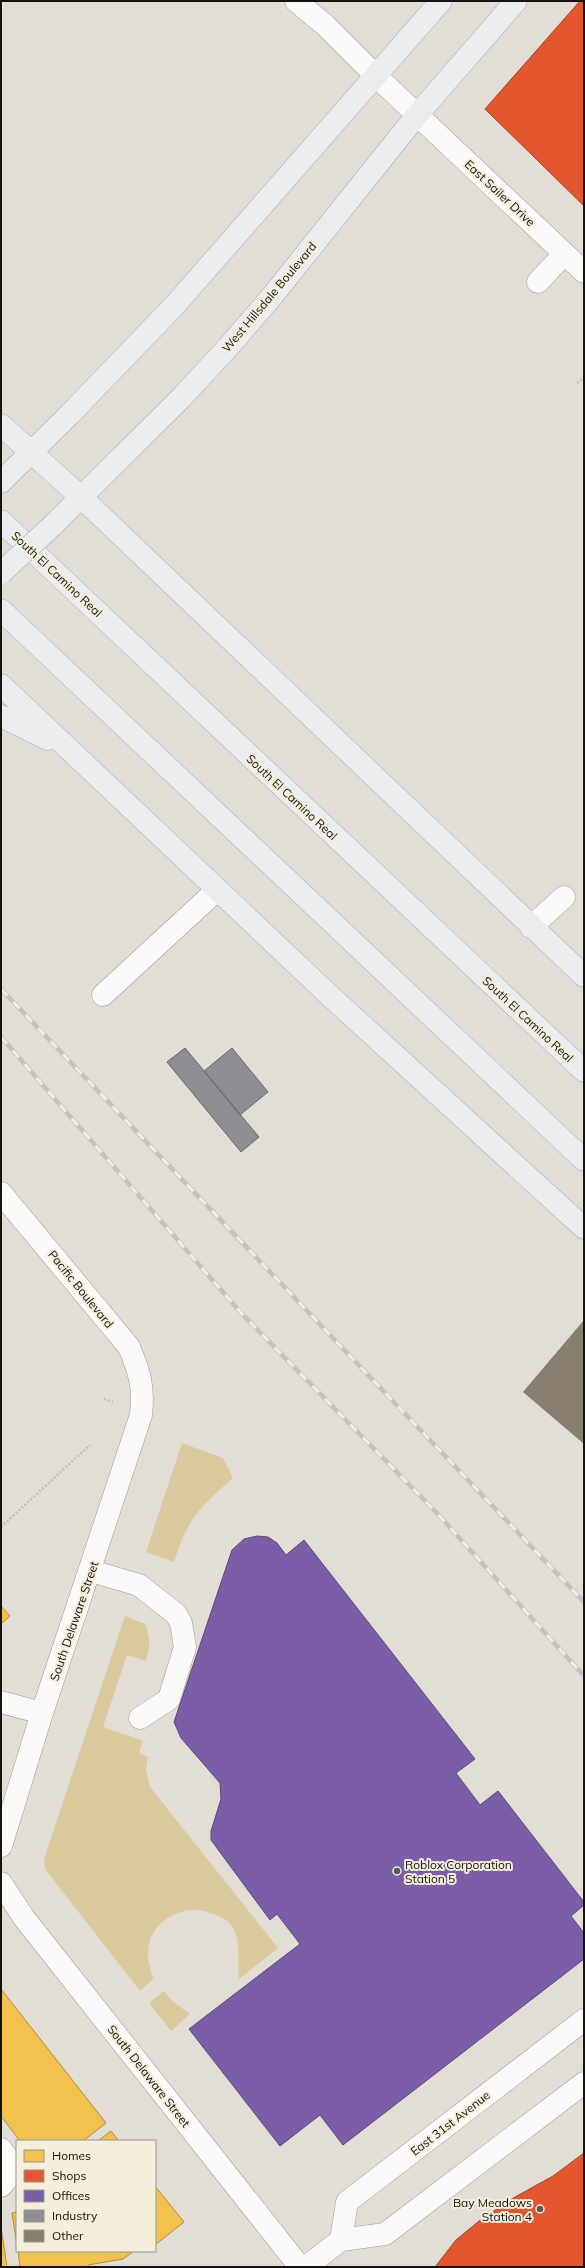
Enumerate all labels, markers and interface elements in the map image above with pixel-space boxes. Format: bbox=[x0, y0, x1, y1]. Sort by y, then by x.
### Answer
street label: East Sailer Drive bbox=[462, 157, 538, 229]
street label: West Hillsdale Boulevard bbox=[219, 239, 319, 355]
street label: South El Camino Real bbox=[8, 528, 106, 620]
street label: South El Camino Real bbox=[243, 751, 341, 843]
street label: South El Camino Real bbox=[479, 973, 577, 1065]
street label: Pacific Boulevard bbox=[45, 1247, 117, 1331]
street label: South Delaware Street bbox=[46, 1559, 102, 1683]
place label: Roblox Corporation Station 5 bbox=[405, 1857, 512, 1886]
marker: Roblox Corporation Station 5 bbox=[392, 1866, 402, 1876]
street label: South Delaware Street bbox=[104, 2022, 194, 2130]
street label: East 31st Avenue bbox=[407, 2087, 493, 2159]
legend bbox=[16, 2140, 156, 2252]
text: Homes bbox=[52, 2148, 91, 2163]
text: Shops bbox=[52, 2168, 87, 2183]
text: Offices bbox=[52, 2188, 90, 2203]
place label: Bay Meadows Station 4 bbox=[453, 2195, 532, 2224]
marker: Bay Meadows Station 4 bbox=[535, 2204, 545, 2214]
text: Industry bbox=[52, 2208, 98, 2223]
text: Other bbox=[52, 2228, 84, 2243]

